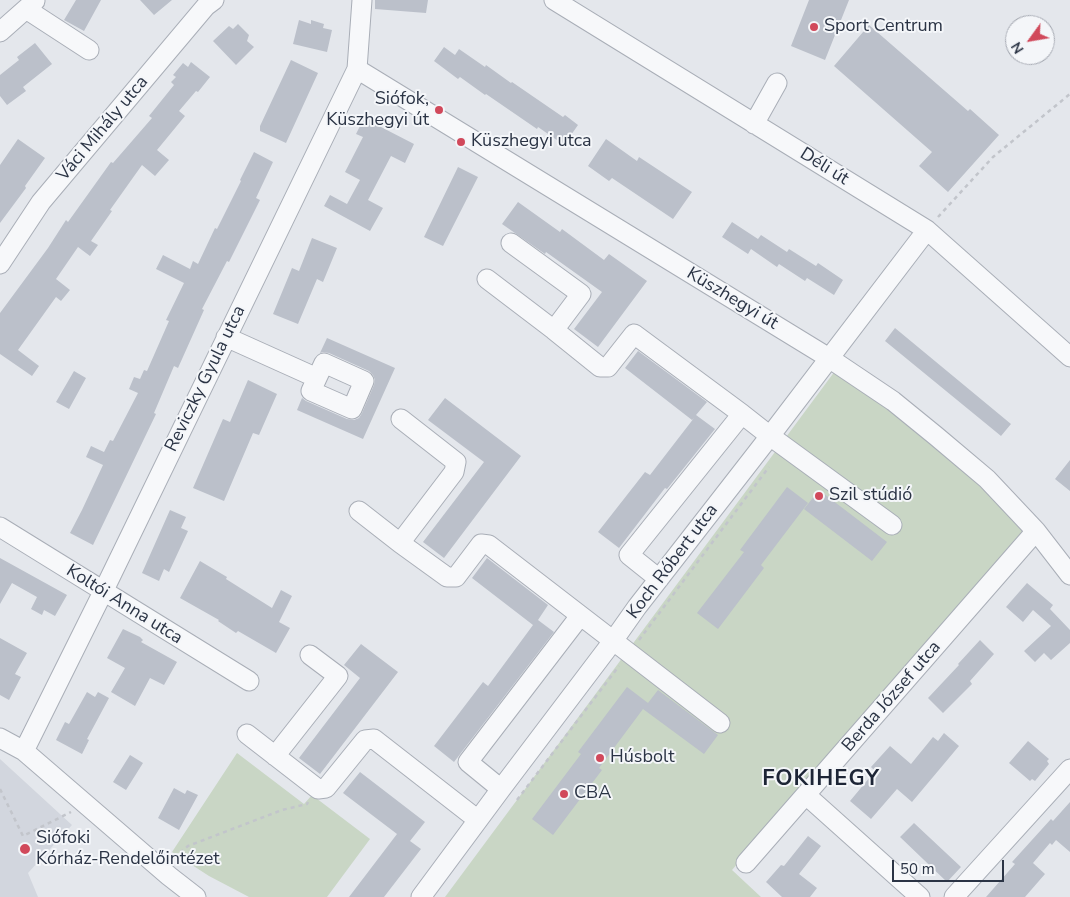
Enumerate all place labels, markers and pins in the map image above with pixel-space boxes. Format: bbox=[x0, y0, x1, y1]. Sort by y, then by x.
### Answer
place label: Sport Centrum bbox=[824, 16, 943, 38]
marker: Sport Centrum bbox=[808, 21, 820, 33]
place label: Siófok, Küszhegyi út bbox=[326, 89, 429, 132]
marker: Siófok, Küszhegyi út bbox=[433, 104, 445, 116]
place label: Küszhegyi utca bbox=[471, 131, 592, 153]
marker: Küszhegyi utca bbox=[455, 136, 467, 148]
place label: Szil stúdió bbox=[829, 485, 912, 507]
marker: Szil stúdió bbox=[813, 490, 825, 502]
place label: Húsbolt bbox=[610, 747, 674, 769]
marker: Húsbolt bbox=[594, 752, 606, 764]
place label: CBA bbox=[574, 783, 611, 805]
marker: CBA bbox=[558, 788, 570, 800]
place label: Siófoki Kórház-Rendelőintézet bbox=[36, 828, 220, 871]
marker: Siófoki Kórház-Rendelőintézet bbox=[18, 842, 32, 856]

